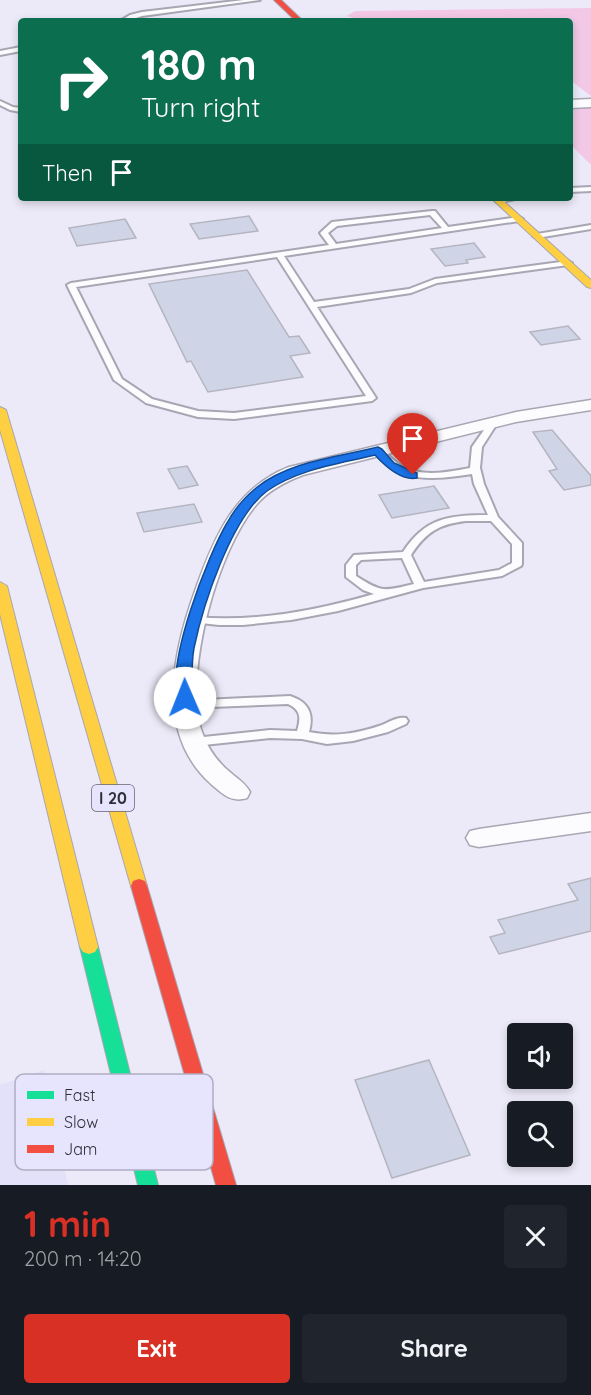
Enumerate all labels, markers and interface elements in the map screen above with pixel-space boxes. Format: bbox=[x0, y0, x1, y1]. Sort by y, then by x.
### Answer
text: 180 m bbox=[141, 38, 257, 91]
icon: right bbox=[42, 42, 120, 120]
text: Turn right bbox=[141, 90, 260, 124]
icon: arrive bbox=[105, 156, 138, 189]
text: Then bbox=[42, 159, 93, 187]
pin bbox=[387, 413, 438, 475]
icon: arrive bbox=[396, 422, 429, 455]
position arrow bbox=[153, 666, 217, 730]
road number: I 20 bbox=[92, 785, 134, 811]
map controls bbox=[507, 1023, 573, 1167]
button: sound bbox=[507, 1023, 573, 1089]
legend bbox=[15, 1074, 213, 1170]
text: Fast bbox=[64, 1085, 95, 1105]
button: search bbox=[507, 1101, 573, 1167]
text: Slow bbox=[64, 1112, 98, 1132]
text: Jam bbox=[64, 1139, 97, 1159]
text: 1 min bbox=[24, 1201, 111, 1246]
button: close bbox=[504, 1205, 567, 1268]
text: 200 m · 14:20 bbox=[24, 1246, 142, 1271]
button: Exit bbox=[24, 1314, 290, 1383]
button: Share bbox=[302, 1314, 567, 1383]

